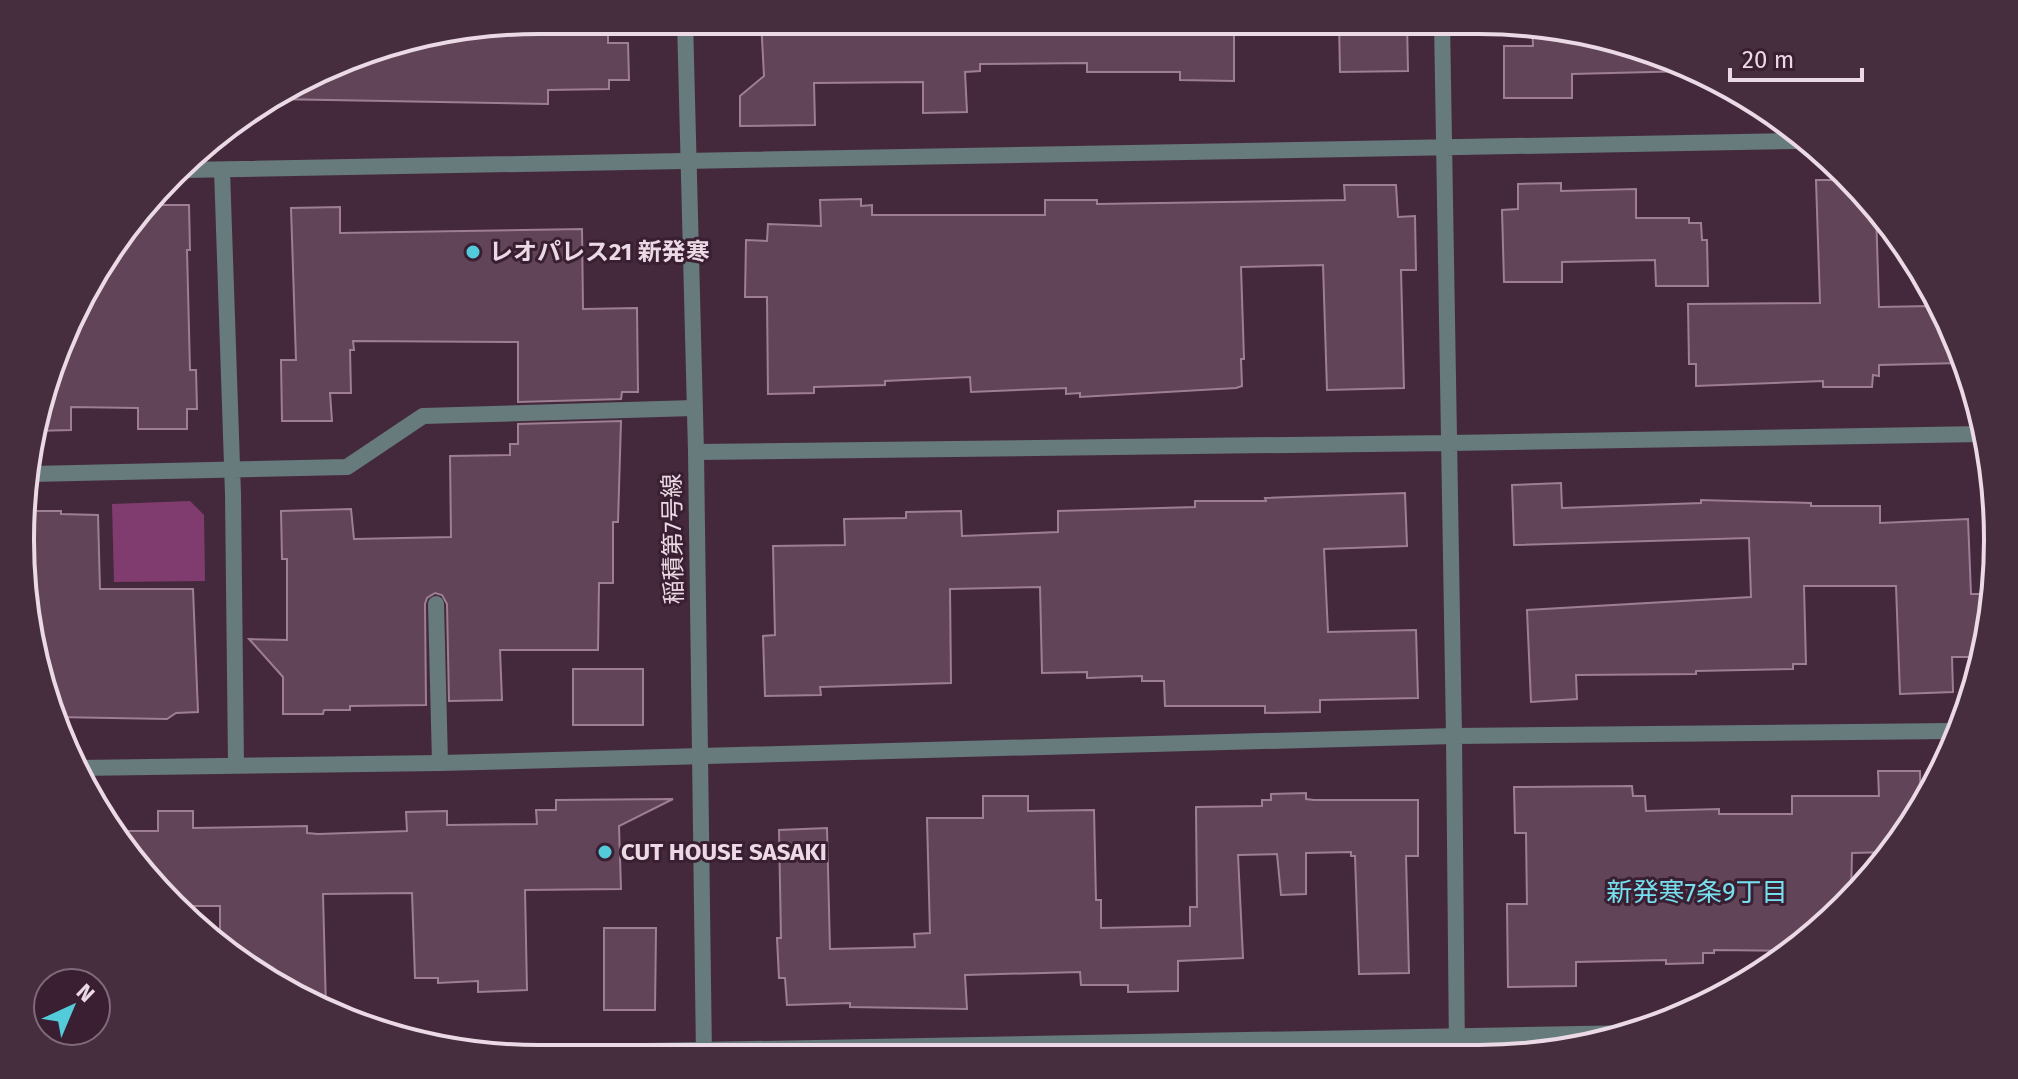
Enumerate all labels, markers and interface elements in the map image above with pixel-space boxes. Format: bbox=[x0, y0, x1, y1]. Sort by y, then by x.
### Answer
scale bar bbox=[1730, 32, 1862, 82]
text: 20 m bbox=[1742, 46, 1794, 74]
place label: レオパレス21 新発寒 bbox=[489, 238, 710, 266]
marker: レオパレス21 新発寒 bbox=[464, 243, 482, 261]
street label: 稲積第7号線 bbox=[658, 473, 688, 605]
place label: CUT HOUSE SASAKI bbox=[621, 838, 827, 866]
marker: CUT HOUSE SASAKI bbox=[596, 843, 614, 861]
district label: 新発寒7条9丁目 bbox=[1606, 877, 1788, 908]
north arrow bbox=[32, 967, 112, 1047]
text: N bbox=[71, 978, 100, 1008]

